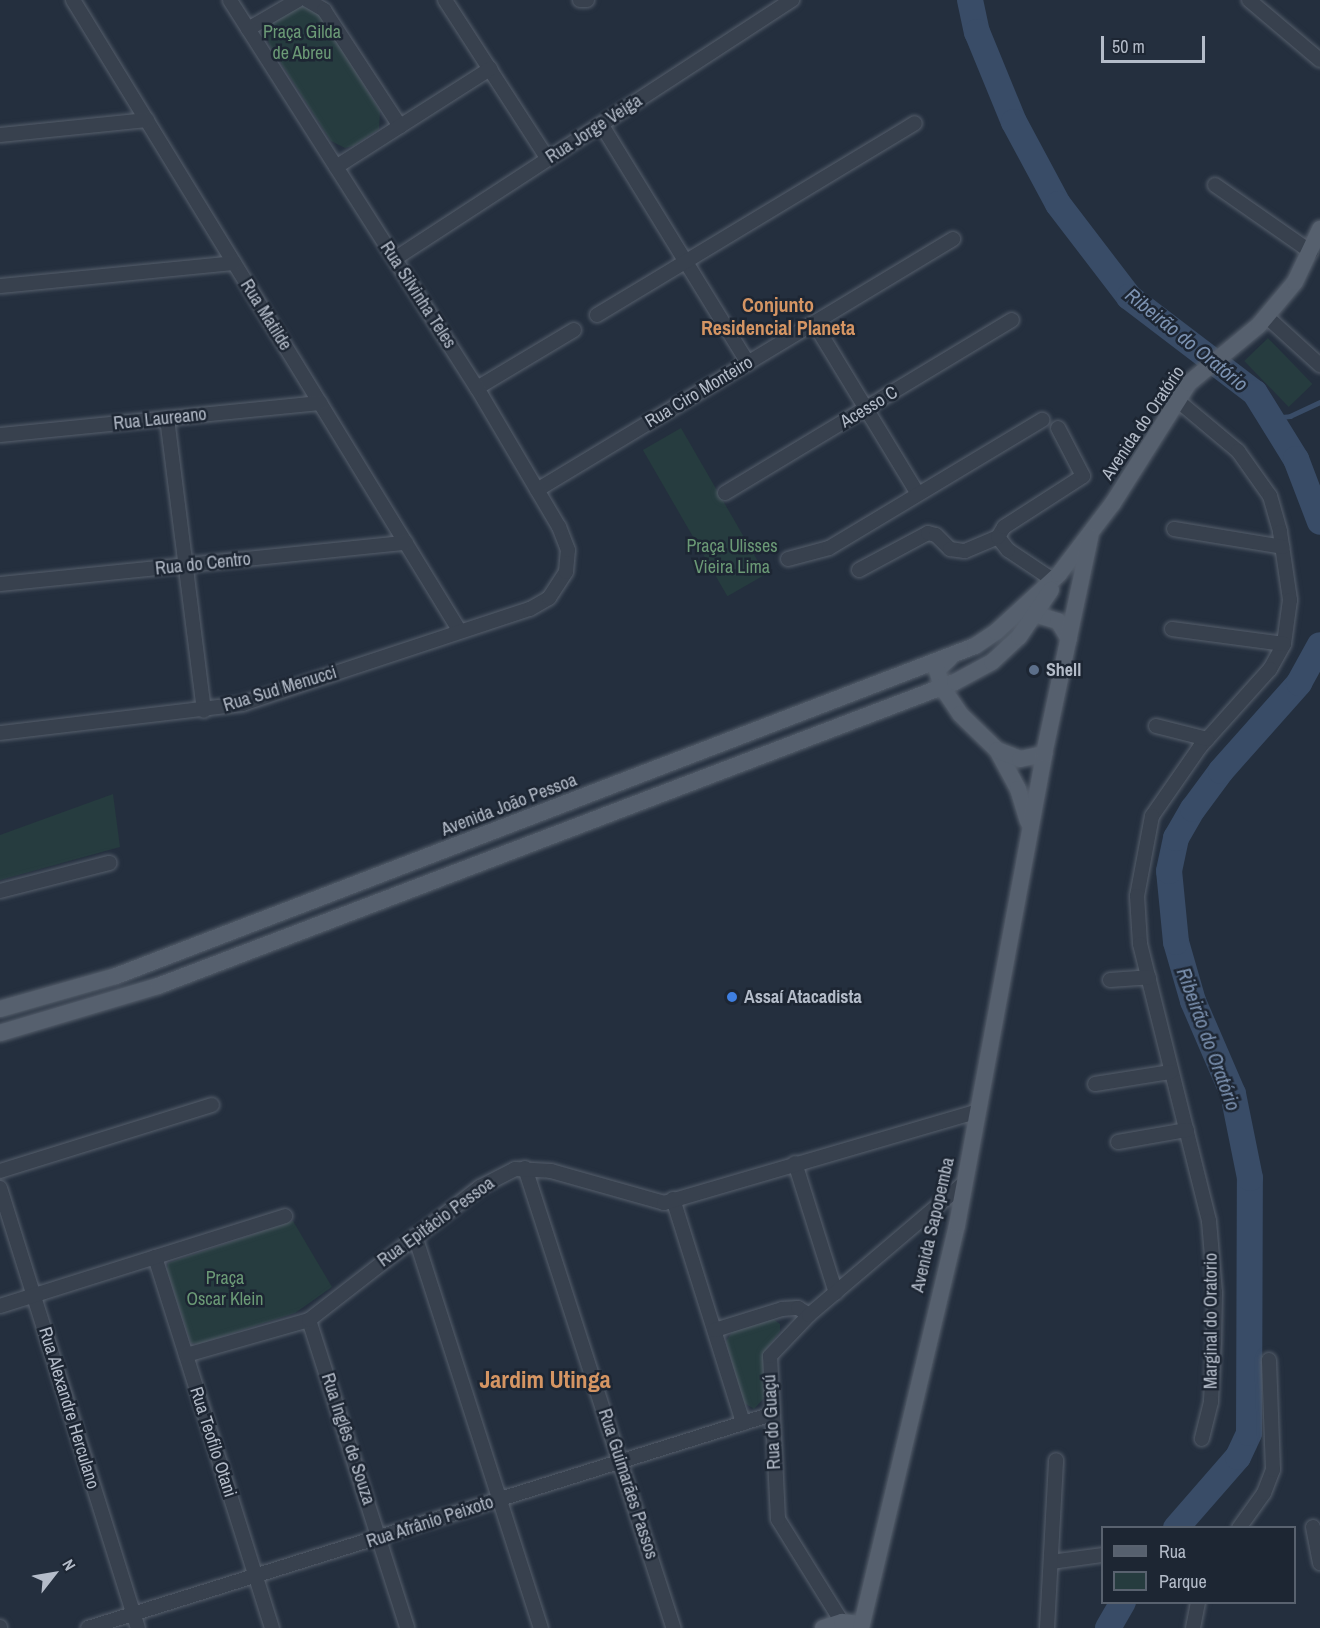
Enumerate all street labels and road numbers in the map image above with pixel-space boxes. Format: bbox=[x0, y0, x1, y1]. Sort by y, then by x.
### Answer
street label: Rua Jorge Veiga bbox=[542, 90, 646, 168]
street label: Rua Silvinha Teles bbox=[375, 238, 461, 352]
street label: Rua Matilde bbox=[236, 276, 296, 354]
street label: Rua Ciro Monteiro bbox=[641, 351, 757, 433]
street label: Avenida do Oratório bbox=[1097, 362, 1189, 484]
street label: Acesso C bbox=[836, 381, 902, 433]
street label: Rua Laureano bbox=[112, 403, 208, 435]
street label: Rua do Centro bbox=[154, 548, 252, 580]
street label: Rua Sud Menucci bbox=[221, 662, 339, 716]
street label: Avenida João Pessoa bbox=[438, 769, 580, 841]
street label: Avenida Sapopemba bbox=[907, 1156, 959, 1294]
street label: Rua Epitácio Pessoa bbox=[374, 1173, 498, 1271]
street label: Marginal do Oratorio bbox=[1200, 1253, 1222, 1389]
street label: Rua Alexandre Herculano bbox=[34, 1324, 104, 1492]
street label: Rua Inglês de Souza bbox=[317, 1370, 379, 1508]
street label: Rua do Guaçú bbox=[759, 1374, 785, 1470]
street label: Rua Teofilo Otani bbox=[185, 1384, 241, 1500]
street label: Rua Guimarães Passos bbox=[594, 1406, 662, 1562]
street label: Rua Afrânio Peixoto bbox=[363, 1491, 497, 1553]

